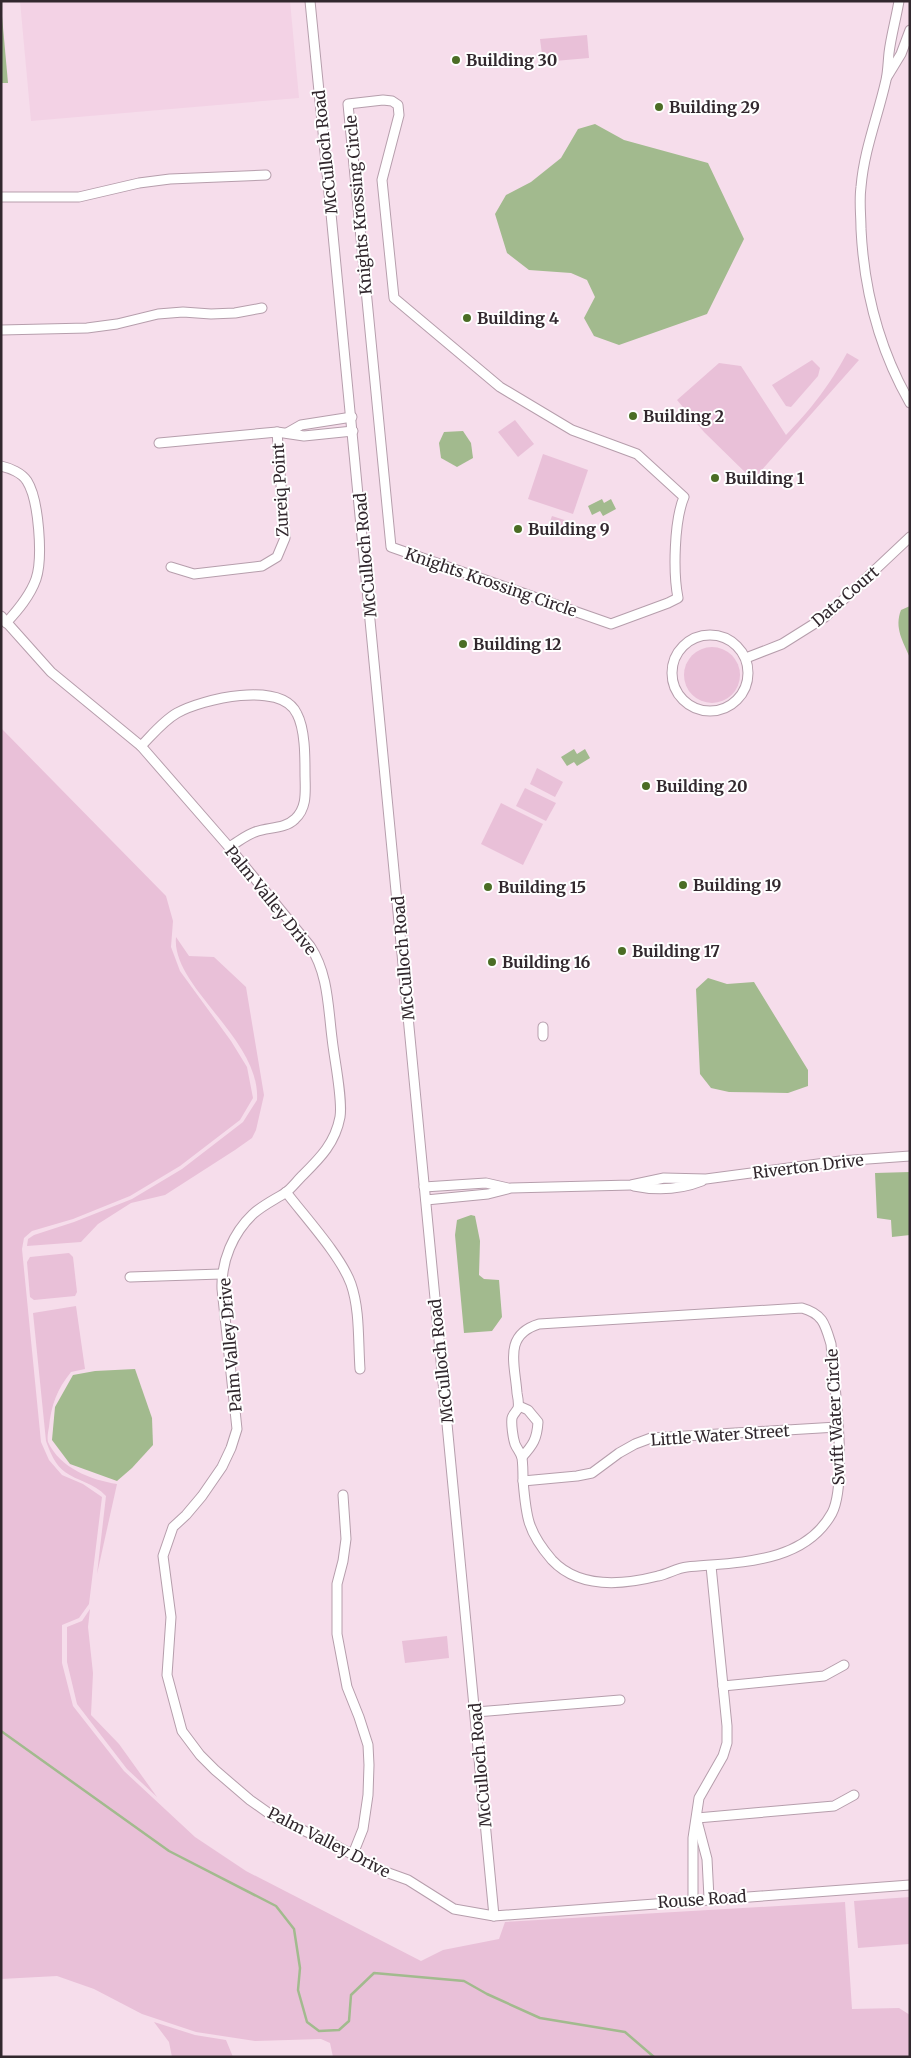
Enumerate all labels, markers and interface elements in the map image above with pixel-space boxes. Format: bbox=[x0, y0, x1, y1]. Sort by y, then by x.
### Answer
place label: Building 30 bbox=[466, 50, 557, 70]
marker: Building 30 bbox=[450, 54, 462, 66]
street label: McCulloch Road bbox=[308, 89, 341, 215]
place label: Building 29 bbox=[669, 97, 760, 117]
marker: Building 29 bbox=[653, 101, 665, 113]
street label: Knights Krossing Circle bbox=[340, 114, 376, 296]
place label: Building 4 bbox=[477, 308, 559, 328]
marker: Building 4 bbox=[461, 312, 473, 324]
place label: Building 2 bbox=[643, 406, 724, 426]
marker: Building 2 bbox=[627, 410, 639, 422]
street label: Zureiq Point bbox=[268, 442, 292, 538]
place label: Building 1 bbox=[725, 468, 805, 488]
marker: Building 1 bbox=[709, 472, 721, 484]
street label: McCulloch Road bbox=[350, 492, 380, 618]
place label: Building 9 bbox=[528, 519, 610, 539]
marker: Building 9 bbox=[512, 523, 524, 535]
street label: Knights Krossing Circle bbox=[402, 543, 580, 621]
street label: Data Court bbox=[807, 561, 883, 631]
place label: Building 12 bbox=[473, 634, 561, 654]
marker: Building 12 bbox=[457, 638, 469, 650]
place label: Building 20 bbox=[656, 776, 748, 796]
marker: Building 20 bbox=[640, 780, 652, 792]
street label: Palm Valley Drive bbox=[221, 841, 321, 959]
place label: Building 19 bbox=[693, 875, 781, 895]
place label: Building 15 bbox=[498, 877, 586, 897]
marker: Building 19 bbox=[677, 879, 689, 891]
marker: Building 15 bbox=[482, 881, 494, 893]
street label: McCulloch Road bbox=[388, 895, 418, 1021]
place label: Building 17 bbox=[632, 941, 720, 961]
marker: Building 17 bbox=[616, 945, 628, 957]
place label: Building 16 bbox=[502, 952, 591, 972]
marker: Building 16 bbox=[486, 956, 498, 968]
street label: Riverton Drive bbox=[751, 1149, 865, 1183]
street label: Palm Valley Drive bbox=[214, 1277, 246, 1413]
street label: McCulloch Road bbox=[424, 1298, 457, 1424]
street label: Swift Water Circle bbox=[821, 1348, 849, 1486]
street label: Little Water Street bbox=[650, 1420, 791, 1450]
street label: McCulloch Road bbox=[465, 1702, 495, 1828]
street label: Palm Valley Drive bbox=[264, 1802, 394, 1882]
street label: Rouse Road bbox=[657, 1886, 748, 1912]

